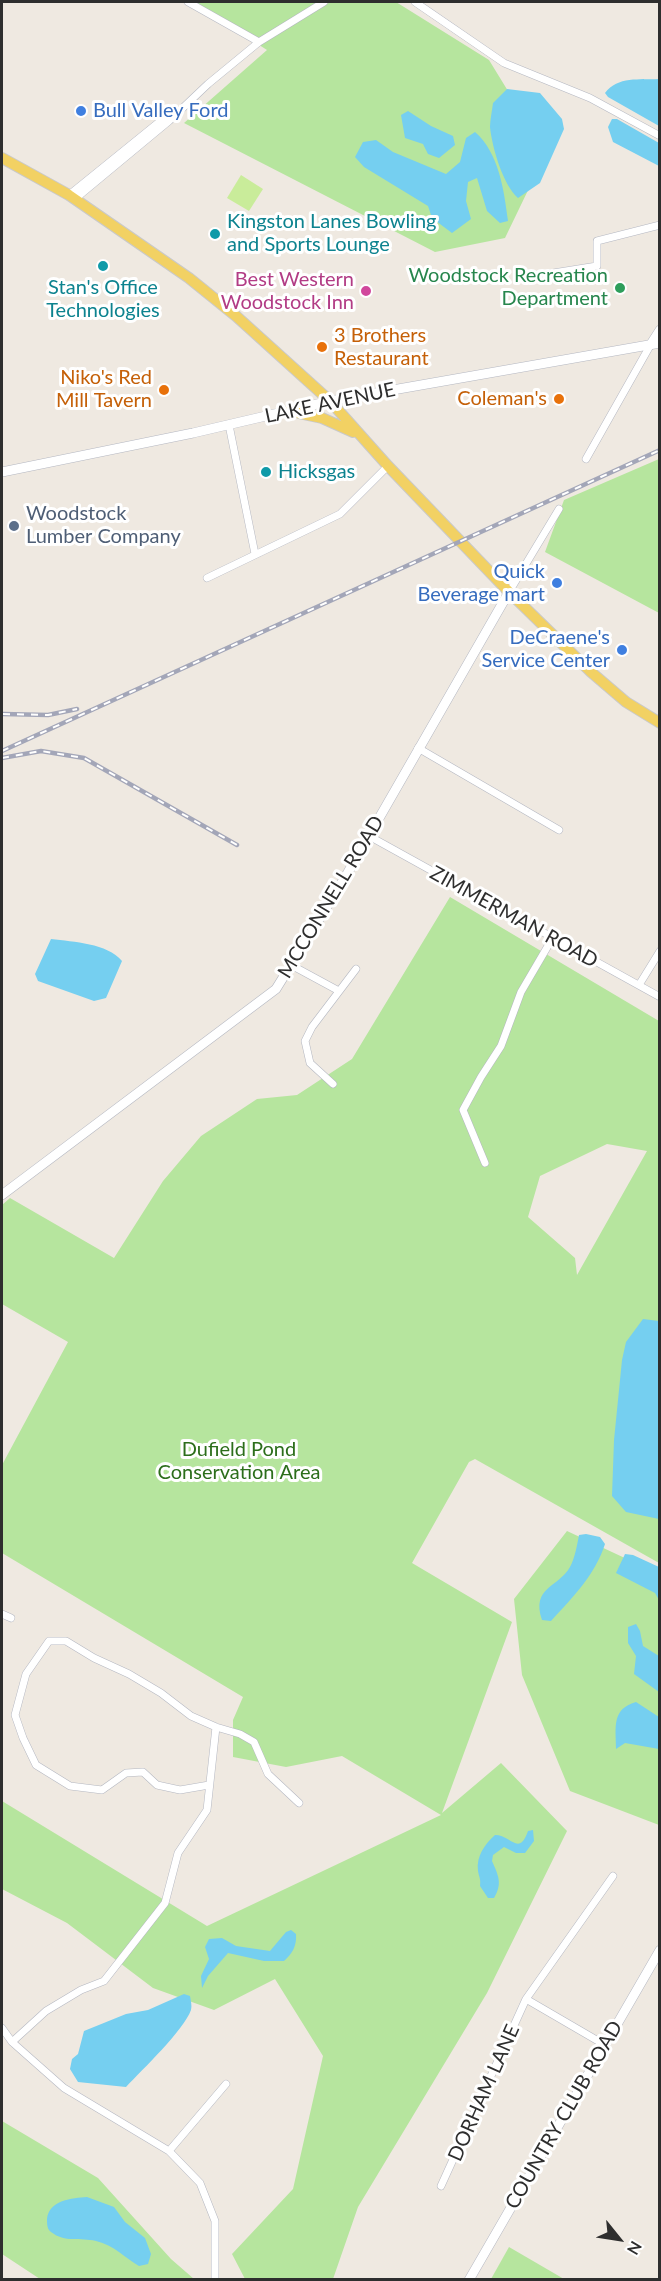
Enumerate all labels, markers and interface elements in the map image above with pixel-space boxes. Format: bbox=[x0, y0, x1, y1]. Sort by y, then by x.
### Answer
place label: Bull Valley Ford bbox=[93, 99, 228, 123]
marker: Bull Valley Ford bbox=[74, 104, 88, 118]
place label: Kingston Lanes Bowling and Sports Lounge bbox=[227, 210, 436, 257]
marker: Kingston Lanes Bowling and Sports Lounge bbox=[208, 227, 222, 241]
marker: Stan's Office Technologies bbox=[96, 259, 110, 273]
place label: Woodstock Recreation Department bbox=[409, 264, 608, 311]
place label: Best Western Woodstock Inn bbox=[221, 268, 354, 315]
place label: Stan's Office Technologies bbox=[46, 276, 160, 323]
marker: Woodstock Recreation Department bbox=[613, 281, 627, 295]
marker: Best Western Woodstock Inn bbox=[359, 284, 373, 298]
place label: 3 Brothers Restaurant bbox=[334, 324, 429, 371]
marker: 3 Brothers Restaurant bbox=[315, 340, 329, 354]
place label: Niko's Red Mill Tavern bbox=[56, 366, 152, 413]
street label: LAKE AVENUE bbox=[263, 377, 397, 429]
marker: Niko's Red Mill Tavern bbox=[157, 383, 171, 397]
place label: Coleman's bbox=[457, 387, 547, 411]
marker: Coleman's bbox=[552, 392, 566, 406]
place label: Hicksgas bbox=[278, 460, 355, 484]
marker: Hicksgas bbox=[259, 465, 273, 479]
place label: Woodstock Lumber Company bbox=[26, 502, 181, 549]
marker: Woodstock Lumber Company bbox=[7, 519, 21, 533]
place label: Quick Beverage mart bbox=[417, 560, 545, 607]
marker: Quick Beverage mart bbox=[550, 576, 564, 590]
place label: DeCraene's Service Center bbox=[482, 626, 610, 673]
marker: DeCraene's Service Center bbox=[615, 643, 629, 657]
street label: MCCONNELL ROAD bbox=[273, 811, 389, 983]
street label: ZIMMERMAN ROAD bbox=[426, 861, 602, 973]
park label: Dufield Pond Conservation Area bbox=[158, 1438, 320, 1485]
street label: COUNTRY CLUB ROAD bbox=[500, 2017, 628, 2213]
street label: DORHAM LANE bbox=[443, 2021, 525, 2165]
north arrow bbox=[589, 2209, 649, 2269]
text: N bbox=[624, 2238, 646, 2258]

